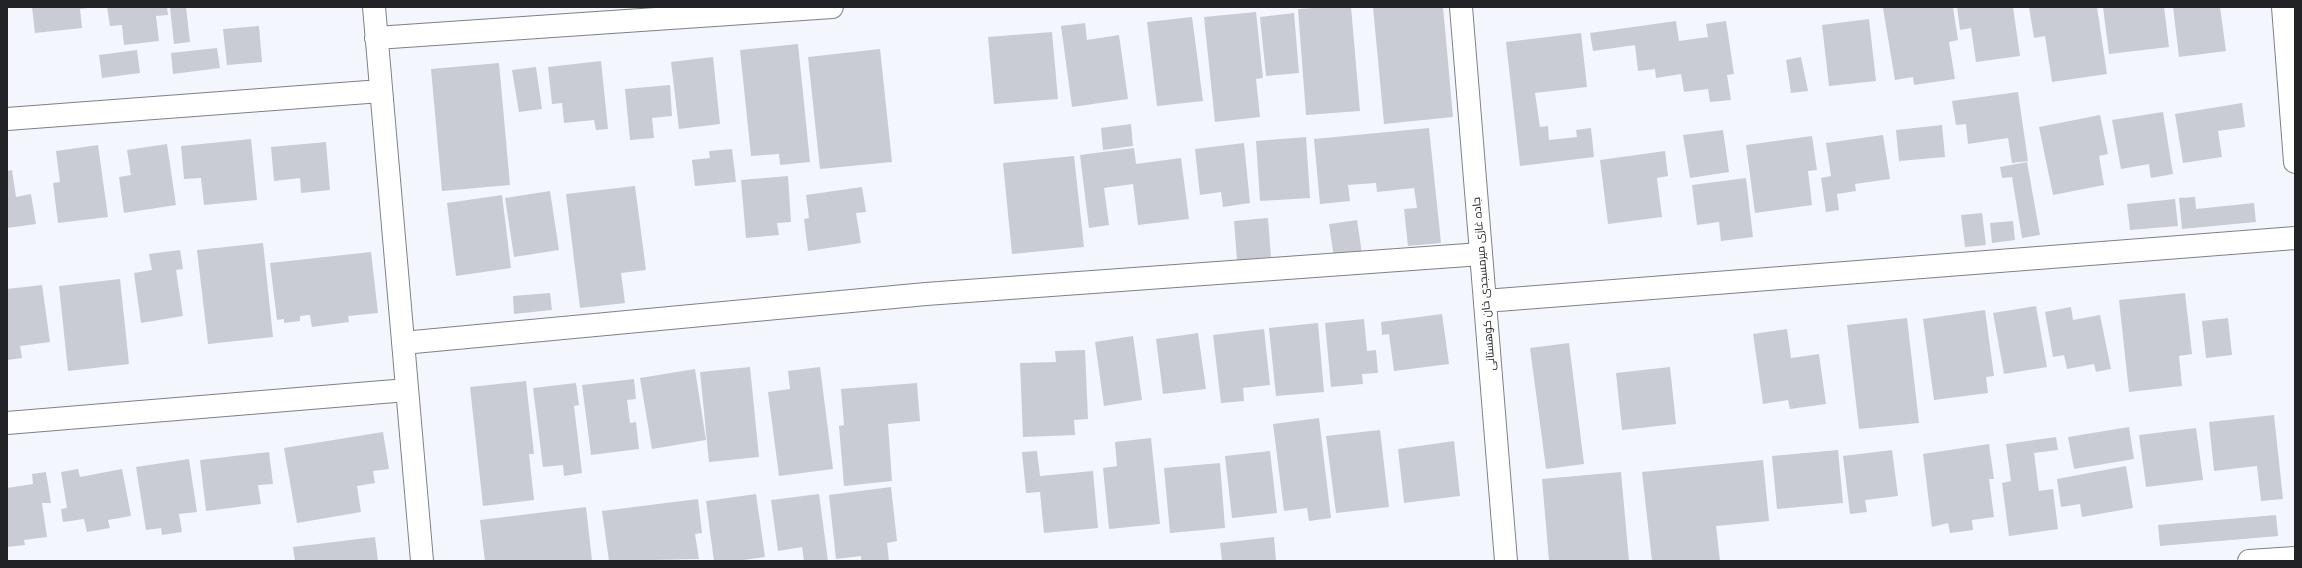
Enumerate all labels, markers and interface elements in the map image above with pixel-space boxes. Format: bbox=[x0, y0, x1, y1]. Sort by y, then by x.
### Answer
street label: جاده غازی میرمسجدی خان کوهستانی bbox=[1470, 197, 1498, 371]

